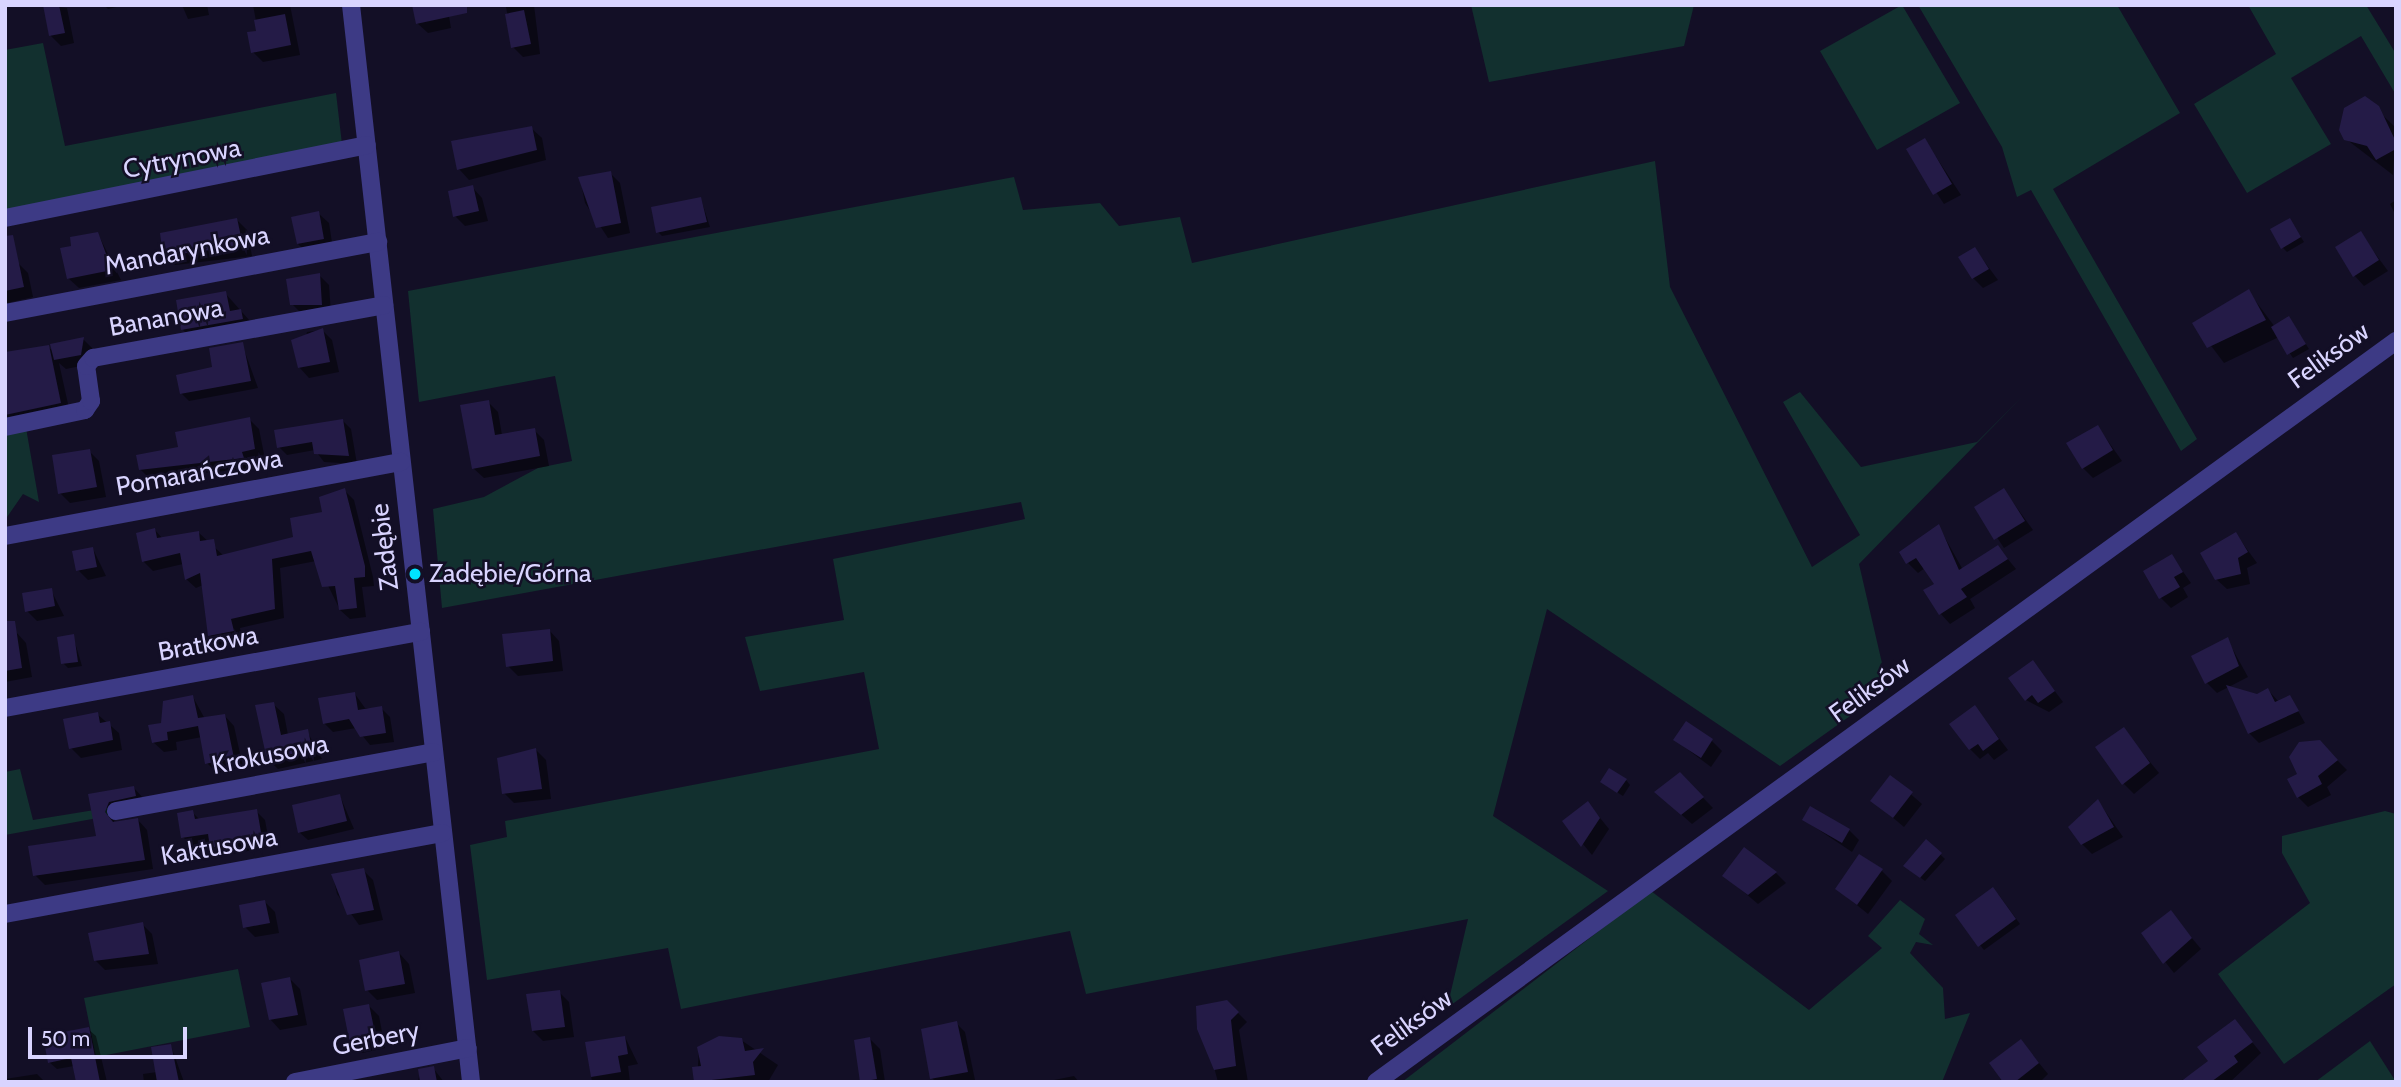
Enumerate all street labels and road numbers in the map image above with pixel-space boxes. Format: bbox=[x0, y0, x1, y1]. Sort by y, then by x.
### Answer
street label: Cytrynowa bbox=[121, 132, 243, 186]
street label: Mandarynkowa bbox=[102, 220, 272, 282]
street label: Bananowa bbox=[107, 293, 225, 343]
street label: Feliksów bbox=[2282, 316, 2376, 396]
street label: Pomarańczowa bbox=[113, 443, 285, 503]
street label: Zadębie bbox=[364, 502, 406, 592]
street label: Bratkowa bbox=[156, 620, 260, 668]
street label: Feliksów bbox=[1823, 650, 1917, 730]
street label: Krokusowa bbox=[209, 728, 331, 782]
street label: Kaktusowa bbox=[158, 821, 280, 873]
street label: Feliksów bbox=[1365, 983, 1459, 1063]
street label: Gerbery bbox=[330, 1015, 422, 1063]

